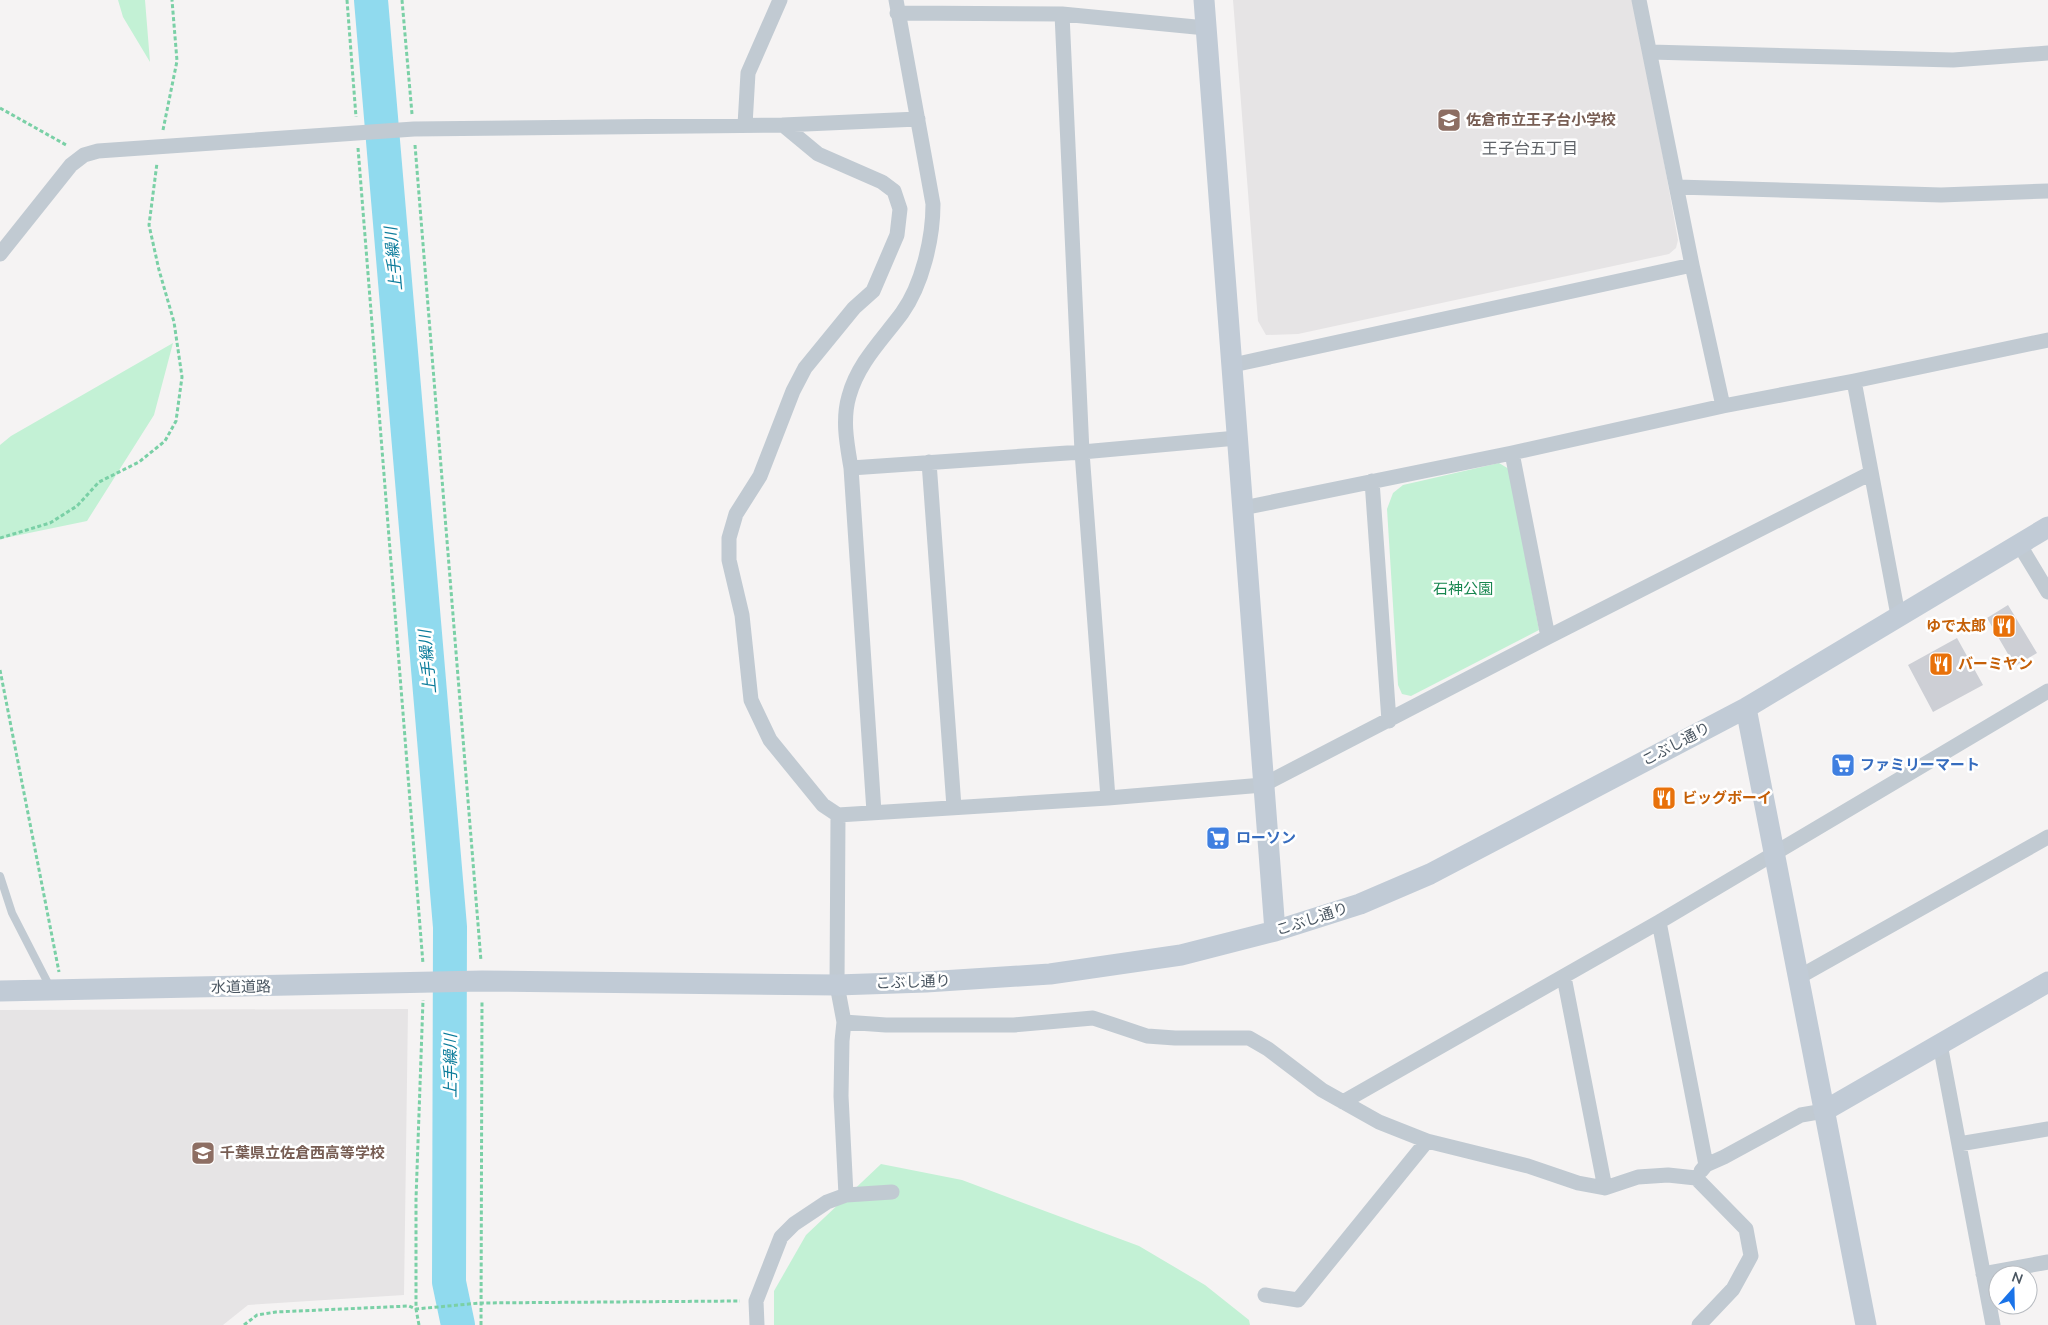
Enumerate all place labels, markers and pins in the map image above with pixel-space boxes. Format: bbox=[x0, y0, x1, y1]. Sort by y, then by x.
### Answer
school or university icon: 佐倉市立王子台小学校 bbox=[1436, 107, 1462, 133]
place label: 佐倉市立王子台小学校 bbox=[1466, 110, 1616, 129]
restaurant icon: ゆで太郎 bbox=[1991, 613, 2017, 639]
place label: ゆで太郎 bbox=[1926, 616, 1986, 635]
restaurant icon: バーミヤン bbox=[1928, 651, 1954, 677]
place label: バーミヤン bbox=[1958, 654, 2033, 673]
supermarket icon: ファミリーマート bbox=[1830, 752, 1856, 778]
place label: ファミリーマート bbox=[1860, 755, 1980, 774]
restaurant icon: ビッグボーイ bbox=[1651, 785, 1677, 811]
place label: ビッグボーイ bbox=[1682, 788, 1772, 807]
supermarket icon: ローソン bbox=[1205, 825, 1231, 851]
place label: ローソン bbox=[1236, 828, 1296, 847]
school or university icon: 千葉県立佐倉西高等学校 bbox=[190, 1140, 216, 1166]
place label: 千葉県立佐倉西高等学校 bbox=[220, 1143, 385, 1162]

